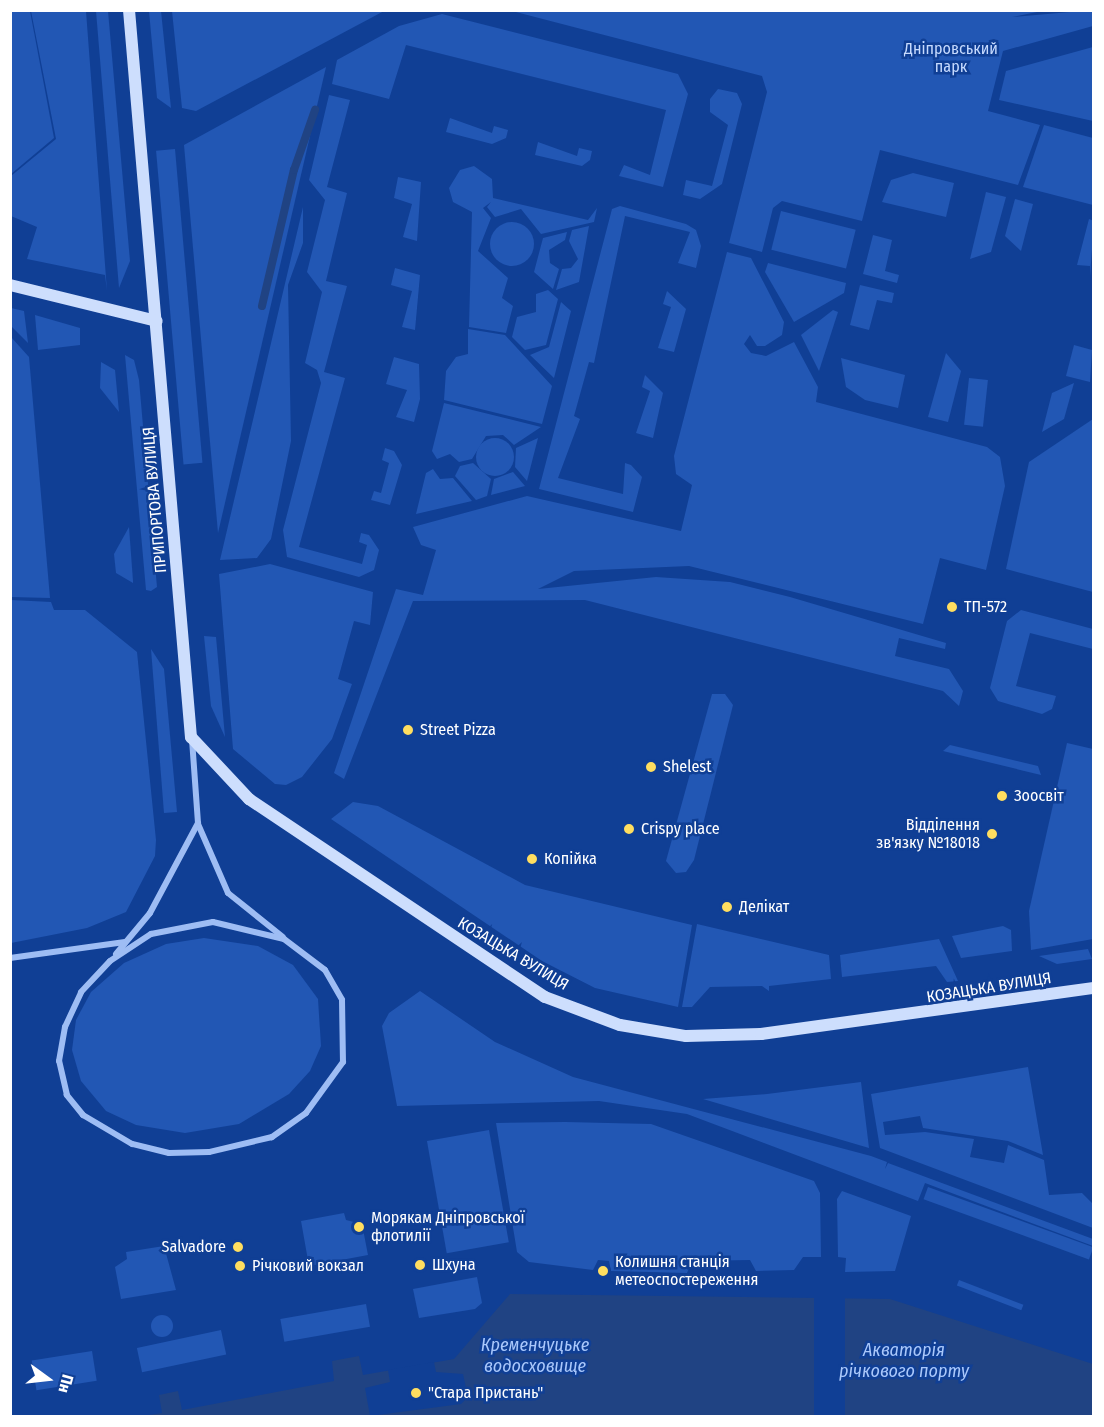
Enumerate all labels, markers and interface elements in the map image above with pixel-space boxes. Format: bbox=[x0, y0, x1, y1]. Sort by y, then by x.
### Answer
park label: Дніпровський парк bbox=[904, 39, 998, 77]
street label: ПРИПОРТОВА ВУЛИЦЯ bbox=[139, 426, 171, 574]
place label: ТП-572 bbox=[964, 597, 1007, 617]
marker: ТП-572 bbox=[945, 600, 959, 614]
place label: Street Pizza bbox=[420, 720, 496, 740]
marker: Street Pizza bbox=[401, 723, 415, 737]
place label: Shelest bbox=[663, 757, 711, 777]
marker: Shelest bbox=[644, 760, 658, 774]
place label: Зоосвіт bbox=[1014, 786, 1064, 806]
marker: Зоосвіт bbox=[995, 789, 1009, 803]
place label: Відділення зв'язку №18018 bbox=[876, 815, 980, 853]
place label: Crispy place bbox=[641, 819, 720, 839]
marker: Crispy place bbox=[622, 822, 636, 836]
marker: Відділення зв'язку №18018 bbox=[985, 827, 999, 841]
place label: Копійка bbox=[544, 849, 597, 869]
marker: Копійка bbox=[525, 852, 539, 866]
place label: Делікат bbox=[739, 897, 789, 917]
marker: Делікат bbox=[720, 900, 734, 914]
street label: КОЗАЦЬКА ВУЛИЦЯ bbox=[454, 913, 572, 995]
street label: КОЗАЦЬКА ВУЛИЦЯ bbox=[925, 969, 1053, 1007]
place label: Морякам Дніпровської флотилії bbox=[371, 1208, 525, 1246]
marker: Морякам Дніпровської флотилії bbox=[352, 1220, 366, 1234]
place label: Salvadore bbox=[162, 1237, 226, 1257]
marker: Salvadore bbox=[231, 1240, 245, 1254]
place label: Колишня станція метеоспостереження bbox=[615, 1252, 759, 1290]
place label: Шхуна bbox=[432, 1255, 476, 1275]
place label: Річковий вокзал bbox=[252, 1256, 364, 1276]
marker: Шхуна bbox=[413, 1258, 427, 1272]
marker: Річковий вокзал bbox=[233, 1259, 247, 1273]
marker: Колишня станція метеоспостереження bbox=[596, 1264, 610, 1278]
water label: Кременчуцьке водосховище bbox=[481, 1335, 589, 1378]
water label: Акваторія річкового порту bbox=[839, 1340, 969, 1382]
north arrow bbox=[18, 1349, 78, 1409]
text: Пн bbox=[54, 1373, 77, 1395]
place label: "Стара Пристань" bbox=[428, 1383, 543, 1403]
marker: "Стара Пристань" bbox=[409, 1386, 423, 1400]

